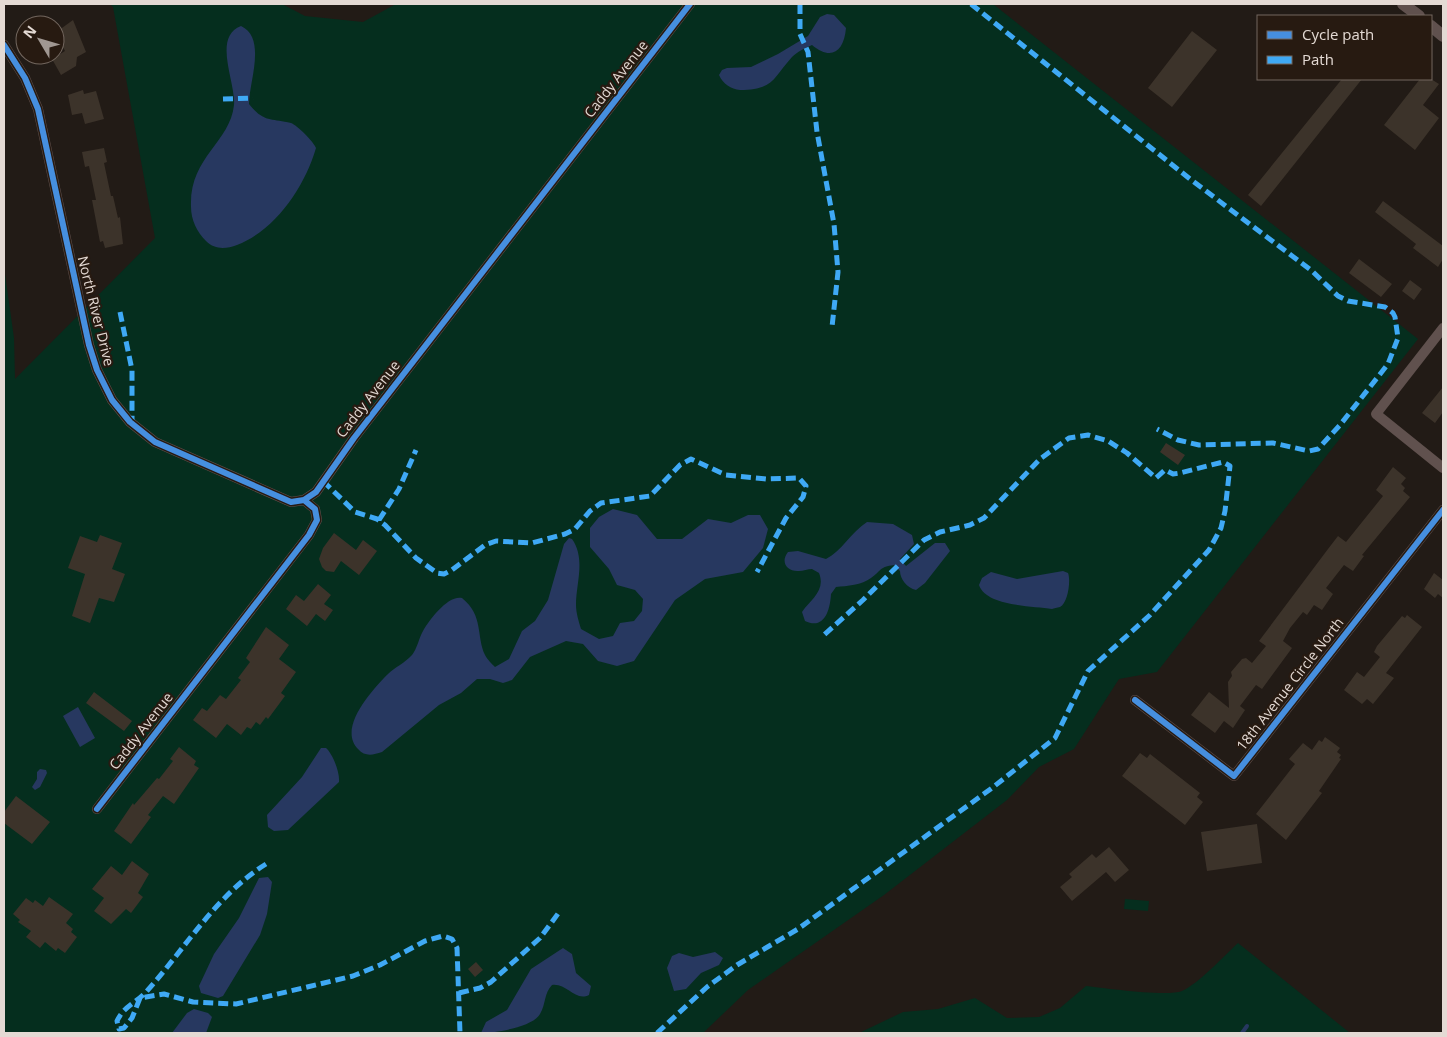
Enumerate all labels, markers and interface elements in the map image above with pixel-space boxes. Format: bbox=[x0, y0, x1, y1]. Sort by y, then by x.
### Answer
north arrow bbox=[15, 15, 65, 65]
legend bbox=[1257, 15, 1432, 80]
text: N bbox=[18, 21, 40, 42]
text: Cycle path bbox=[1302, 24, 1374, 44]
street label: Caddy Avenue bbox=[579, 36, 652, 121]
text: Path bbox=[1302, 49, 1334, 69]
street label: North River Drive bbox=[74, 254, 119, 368]
street label: Caddy Avenue bbox=[331, 356, 404, 441]
street label: 18th Avenue Circle North bbox=[1232, 613, 1347, 754]
street label: Caddy Avenue bbox=[104, 688, 177, 773]

